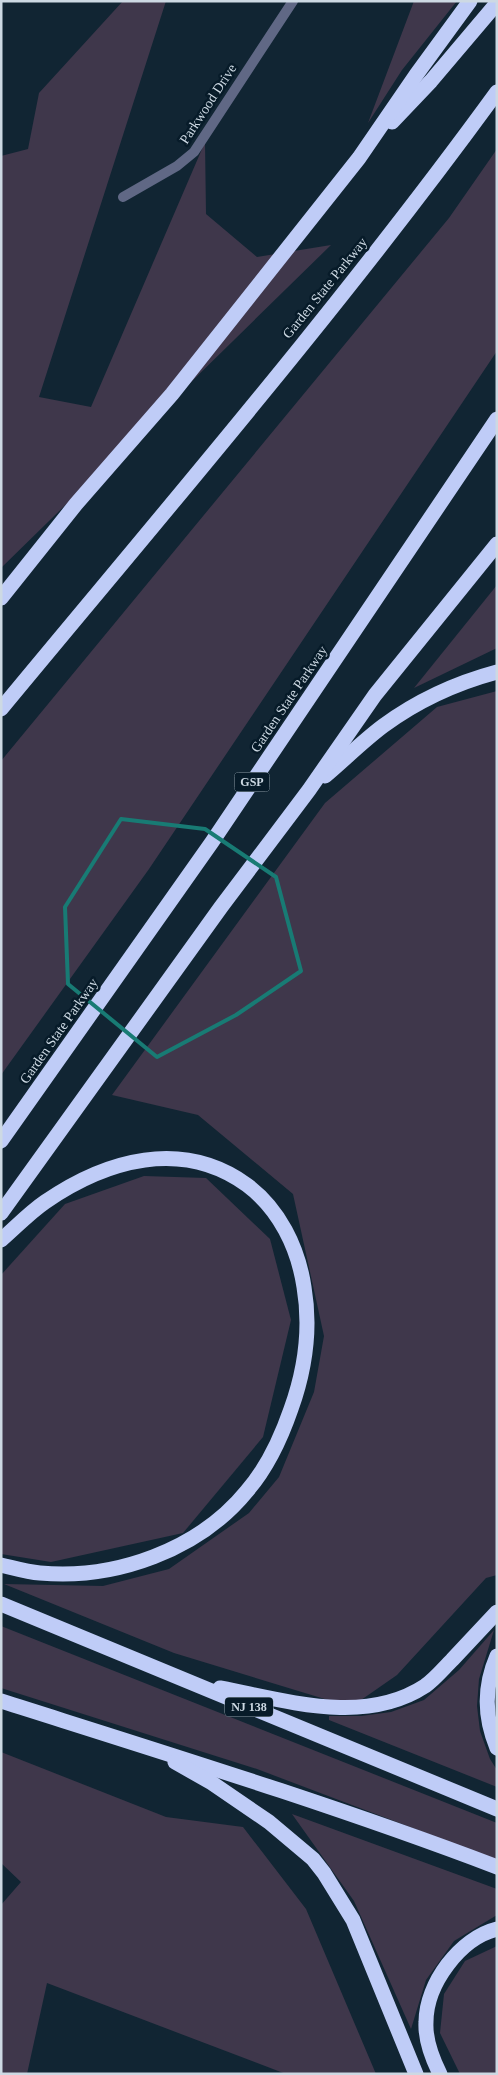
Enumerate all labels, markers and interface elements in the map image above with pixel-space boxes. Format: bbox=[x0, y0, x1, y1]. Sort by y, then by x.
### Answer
street label: Parkwood Drive bbox=[177, 61, 239, 147]
street label: Garden State Parkway bbox=[280, 235, 370, 341]
street label: Garden State Parkway bbox=[248, 643, 330, 755]
road number: GSP bbox=[234, 772, 270, 792]
street label: Garden State Parkway bbox=[17, 975, 101, 1087]
road number: NJ 138 bbox=[225, 1698, 273, 1716]

